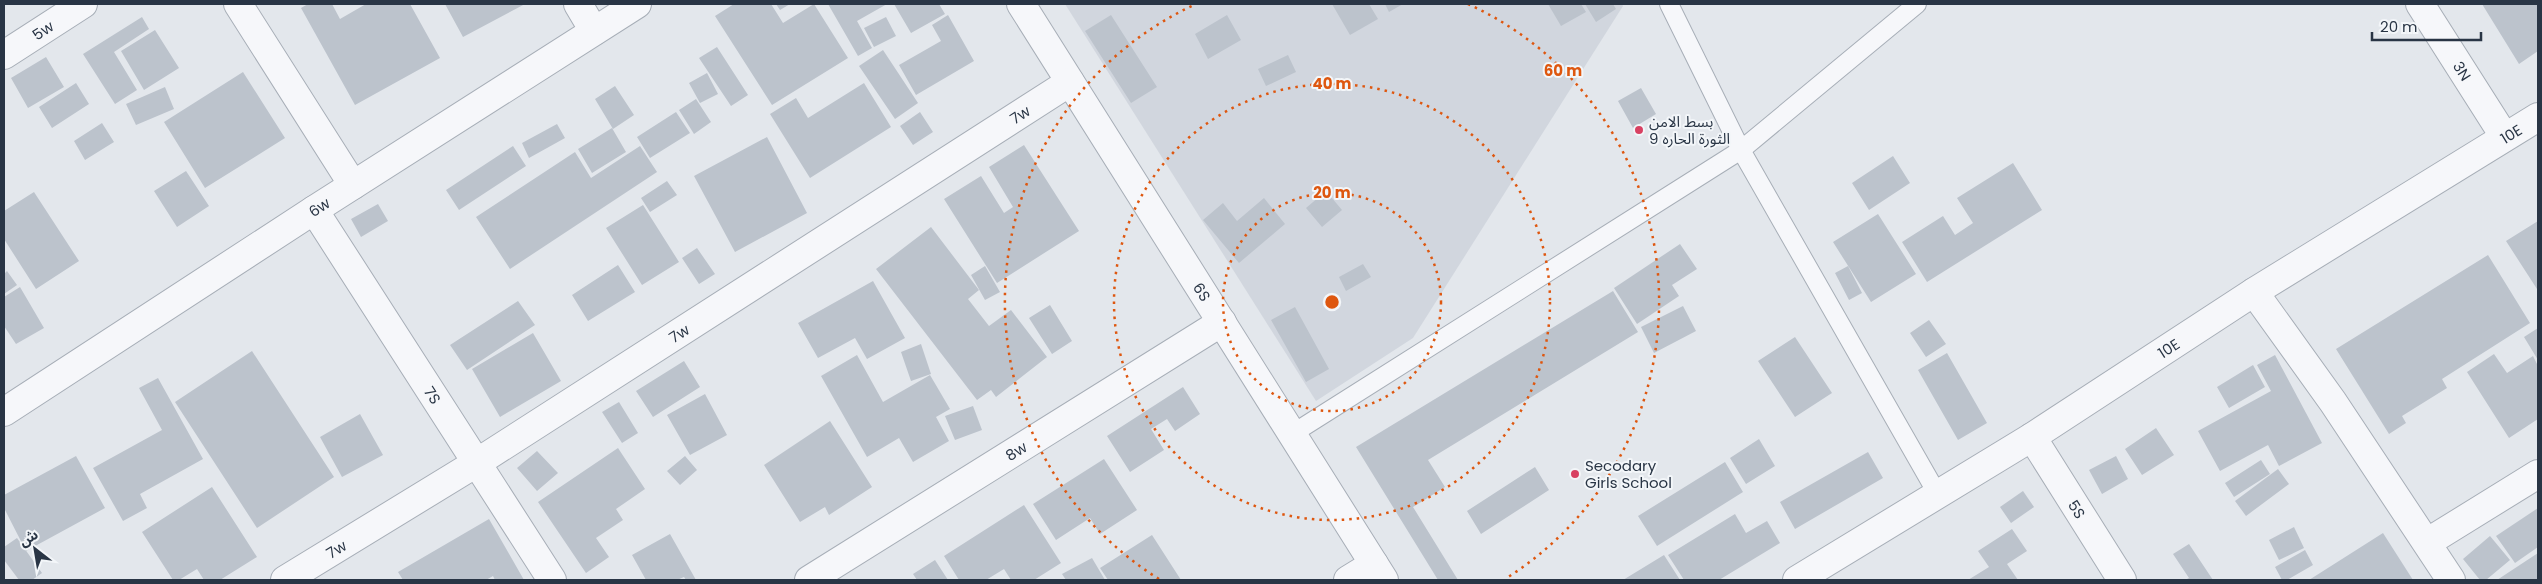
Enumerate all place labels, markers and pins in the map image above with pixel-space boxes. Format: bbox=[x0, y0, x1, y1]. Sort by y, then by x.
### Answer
place label: بسط الامن الثورة الحاره 9 bbox=[1649, 111, 1730, 149]
marker: بسط الامن الثورة الحاره 9 bbox=[1633, 124, 1645, 136]
centre of rings bbox=[1323, 293, 1341, 311]
place label: Secodary Girls School bbox=[1585, 455, 1672, 493]
marker: Secodary Girls School bbox=[1569, 468, 1581, 480]

